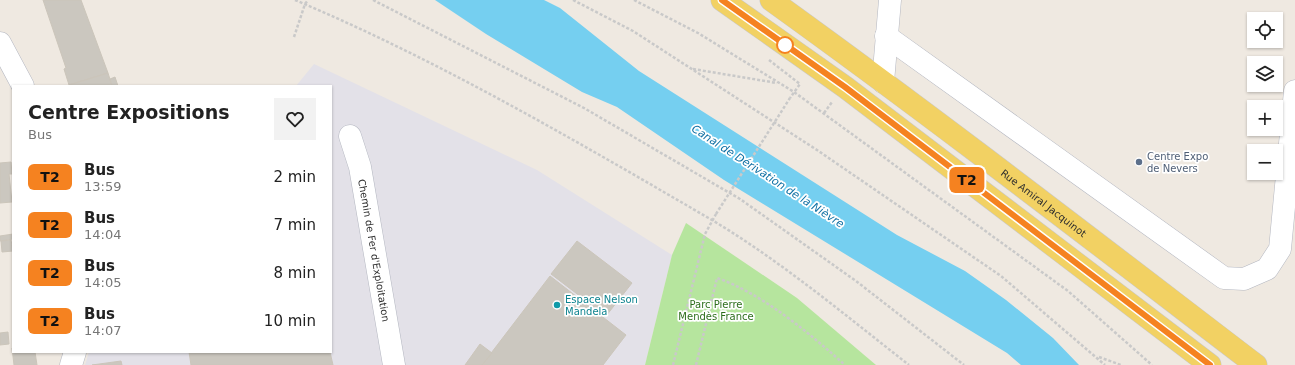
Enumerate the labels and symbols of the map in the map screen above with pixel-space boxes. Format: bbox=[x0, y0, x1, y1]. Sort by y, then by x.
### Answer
unlabelled marker bbox=[776, 36, 794, 54]
water label: Canal de Dérivation de la Nièvre bbox=[689, 122, 847, 231]
place label: Centre Expo de Nevers bbox=[1147, 151, 1208, 174]
marker: Centre Expo de Nevers bbox=[1134, 157, 1144, 167]
line badge: T2 bbox=[949, 167, 985, 193]
street label: Rue Amiral Jacquinot bbox=[999, 167, 1088, 239]
street label: Chemin de Fer d'Exploitation bbox=[356, 178, 391, 322]
place label: Espace Nelson Mandela bbox=[565, 294, 638, 317]
park label: Parc Pierre Mendès France bbox=[678, 299, 754, 322]
marker: Espace Nelson Mandela bbox=[552, 300, 562, 310]

